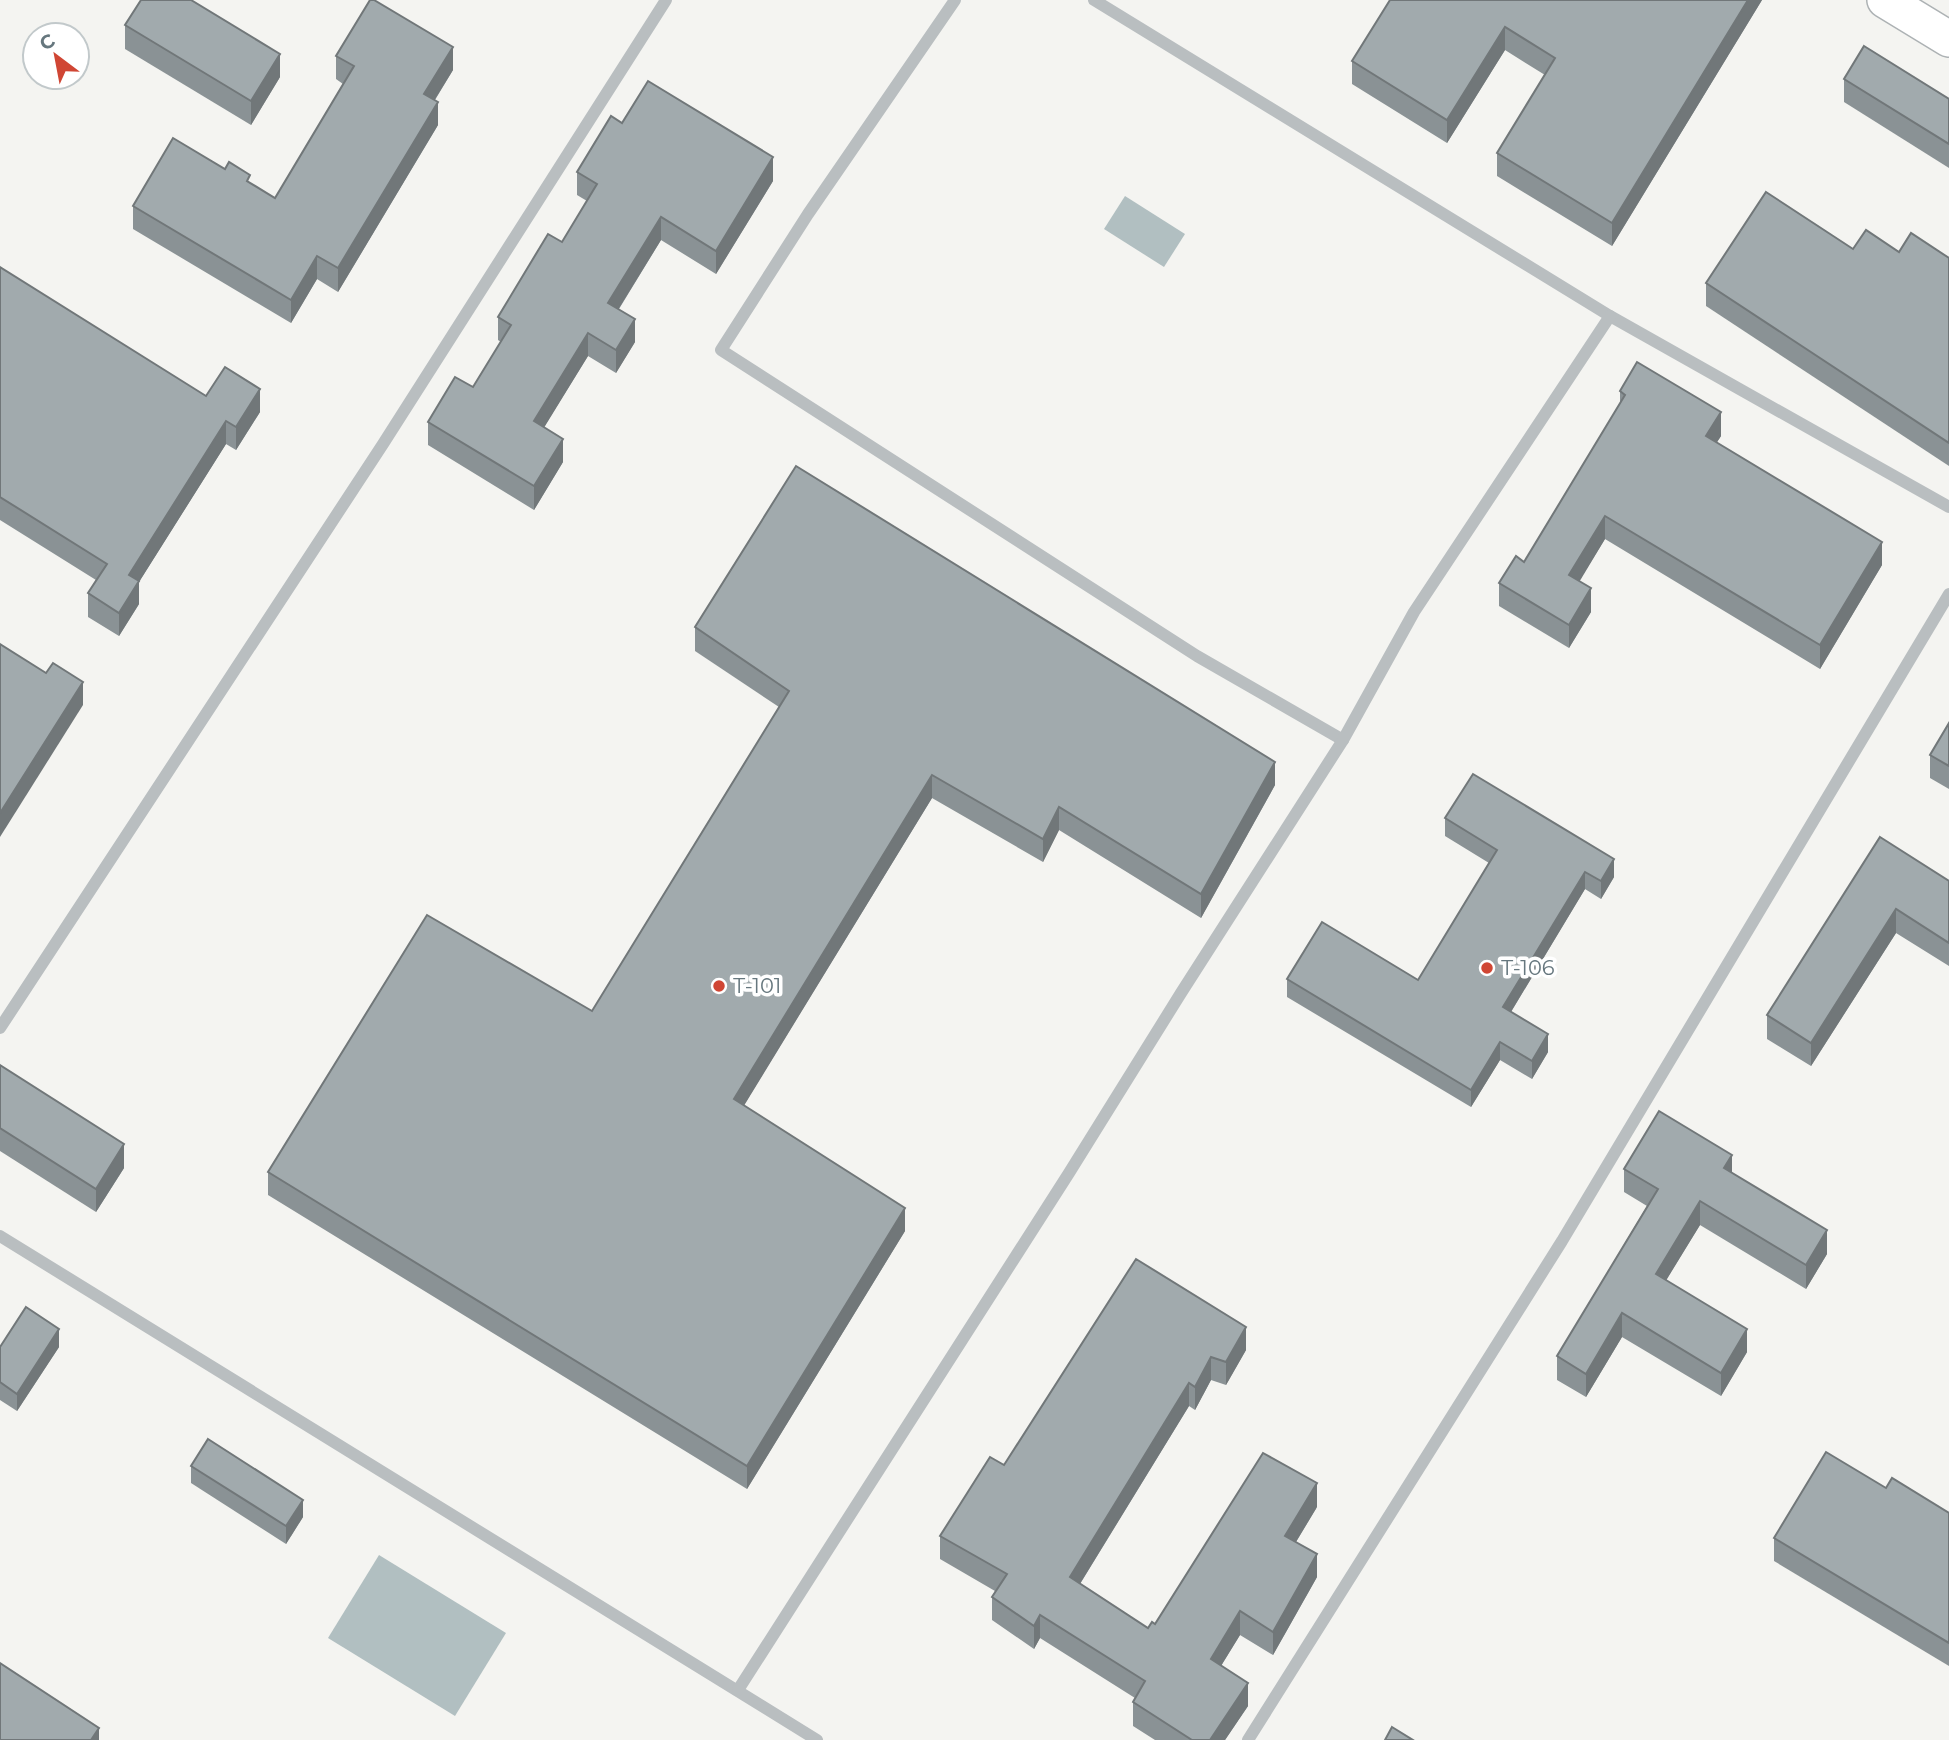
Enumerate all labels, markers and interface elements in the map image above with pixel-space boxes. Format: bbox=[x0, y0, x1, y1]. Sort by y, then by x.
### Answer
north arrow bbox=[21, 21, 91, 91]
text: С bbox=[35, 28, 59, 55]
place label: Т-106 bbox=[1501, 955, 1555, 980]
marker: Т-106 bbox=[1479, 960, 1495, 976]
place label: Т-101 bbox=[733, 973, 781, 998]
marker: Т-101 bbox=[711, 978, 727, 994]

